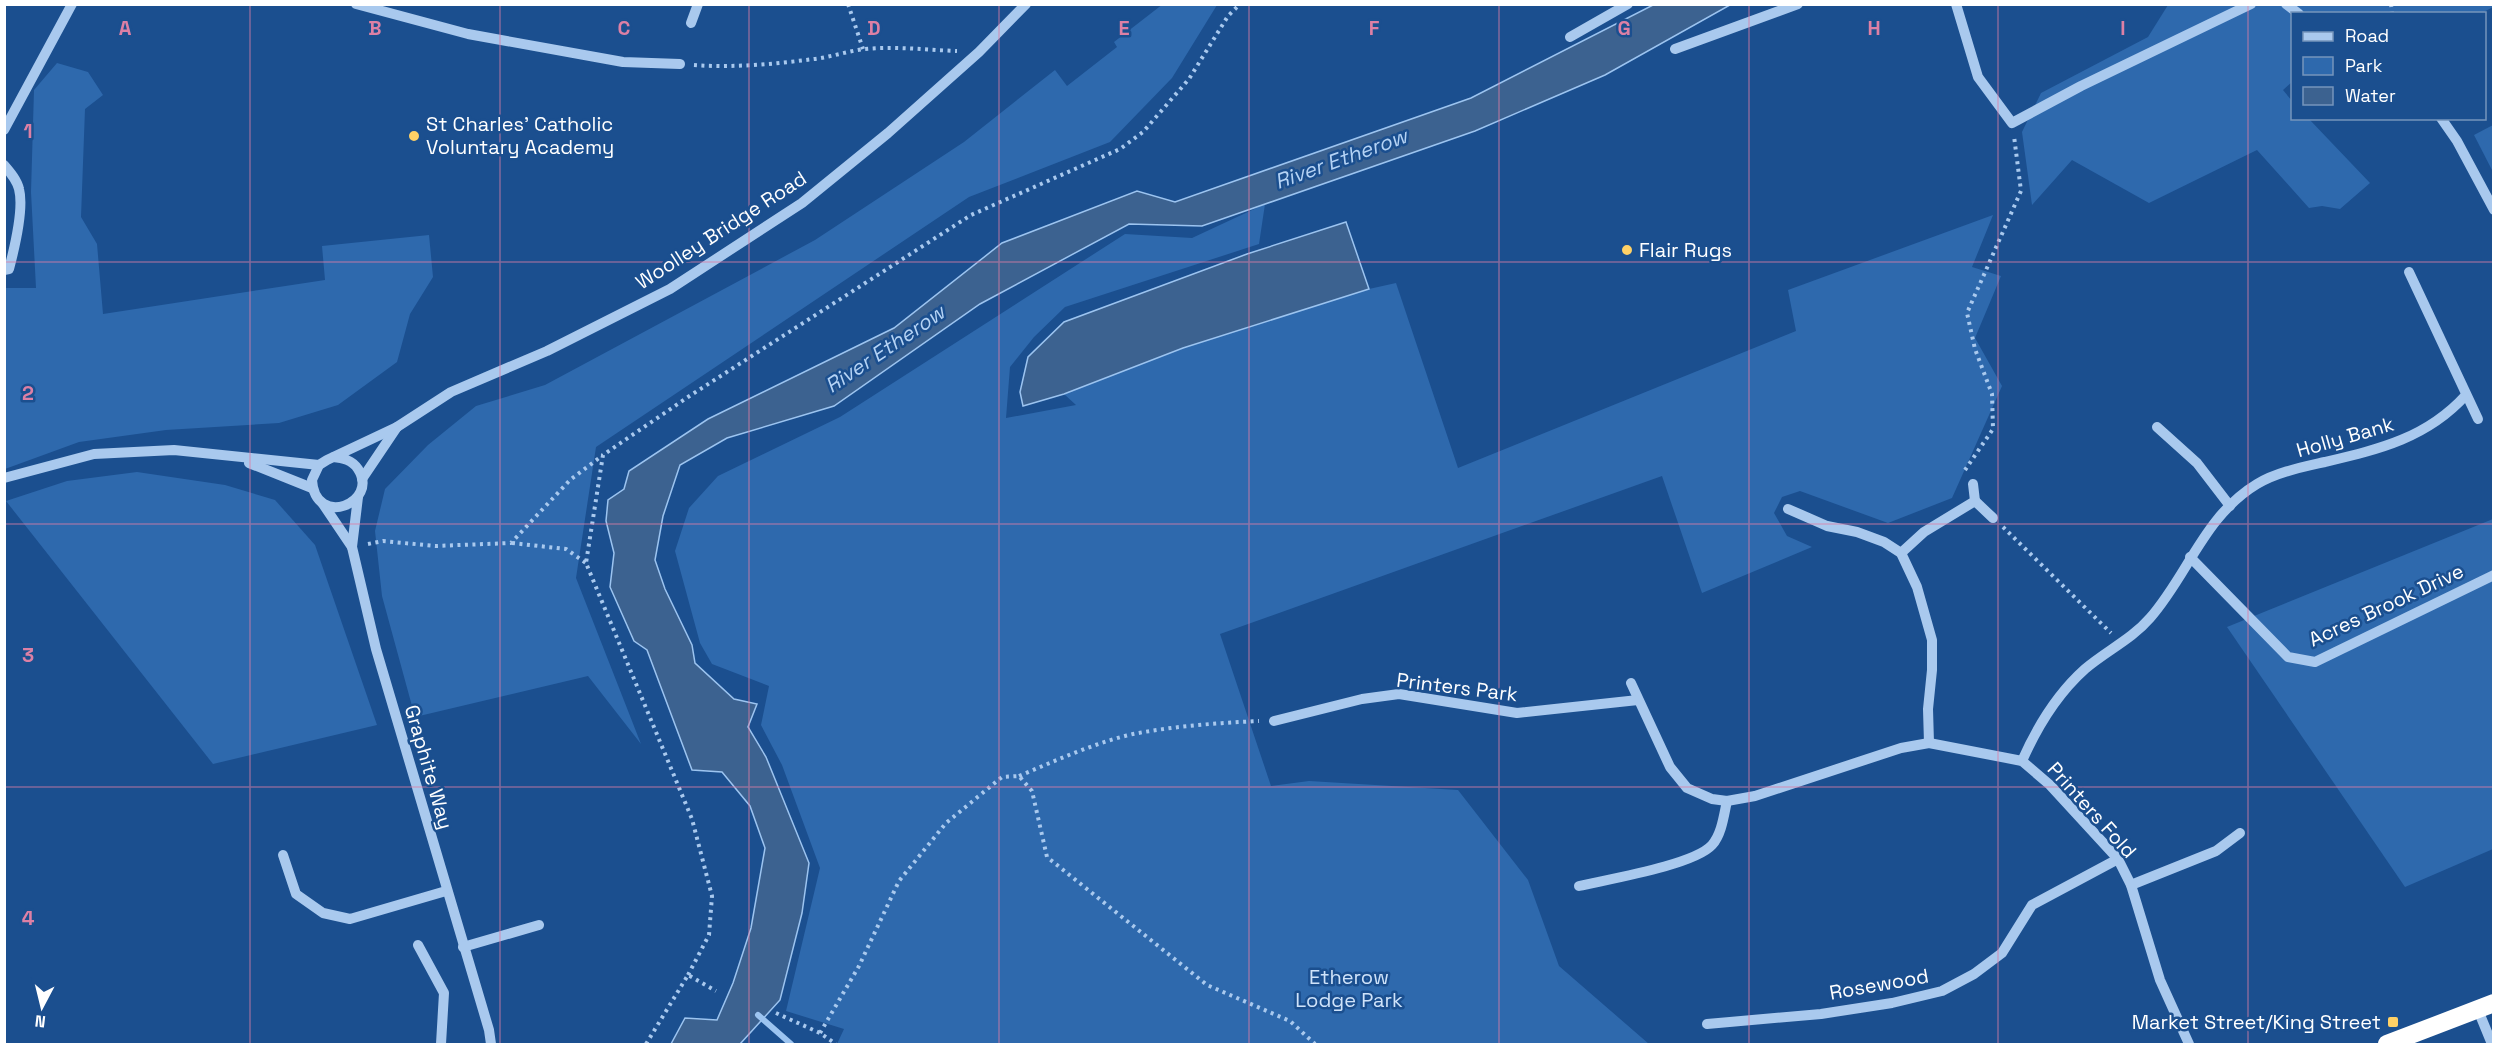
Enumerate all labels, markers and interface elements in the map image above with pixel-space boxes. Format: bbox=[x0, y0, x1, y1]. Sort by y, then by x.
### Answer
legend bbox=[2291, 12, 2486, 120]
text: A bbox=[119, 15, 132, 41]
text: B bbox=[368, 15, 382, 41]
text: C bbox=[618, 15, 631, 41]
text: D bbox=[867, 15, 881, 41]
text: E bbox=[1118, 15, 1130, 41]
text: F bbox=[1369, 15, 1380, 41]
text: G bbox=[1617, 15, 1631, 41]
text: H bbox=[1867, 15, 1881, 41]
text: I bbox=[2120, 15, 2126, 41]
text: Road bbox=[2345, 24, 2389, 47]
text: Park bbox=[2345, 54, 2383, 77]
text: Water bbox=[2345, 84, 2396, 107]
place label: St Charles' Catholic Voluntary Academy bbox=[426, 111, 614, 160]
text: 1 bbox=[23, 118, 33, 144]
water label: River Etherow bbox=[1271, 121, 1413, 195]
marker: St Charles' Catholic Voluntary Academy bbox=[407, 129, 421, 143]
street label: Woolley Bridge Road bbox=[631, 165, 811, 295]
place label: Flair Rugs bbox=[1639, 237, 1732, 263]
marker: Flair Rugs bbox=[1620, 243, 1634, 257]
water label: River Etherow bbox=[820, 297, 952, 399]
text: 2 bbox=[22, 380, 34, 406]
street label: Holly Bank bbox=[2293, 411, 2397, 463]
street label: Acres Brook Drive bbox=[2304, 558, 2468, 652]
text: 3 bbox=[22, 642, 34, 668]
street label: Printers Park bbox=[1395, 667, 1519, 707]
street label: Graphite Way bbox=[399, 702, 459, 832]
street label: Printers Fold bbox=[2042, 756, 2142, 864]
text: 4 bbox=[22, 905, 35, 931]
street label: Rosewood bbox=[1827, 962, 1931, 1006]
park label: Etherow Lodge Park bbox=[1295, 964, 1403, 1013]
north arrow bbox=[12, 977, 72, 1037]
place label: Market Street/King Street bbox=[2132, 1009, 2381, 1035]
text: N bbox=[34, 1010, 47, 1032]
marker: Market Street/King Street bbox=[2386, 1015, 2400, 1029]

